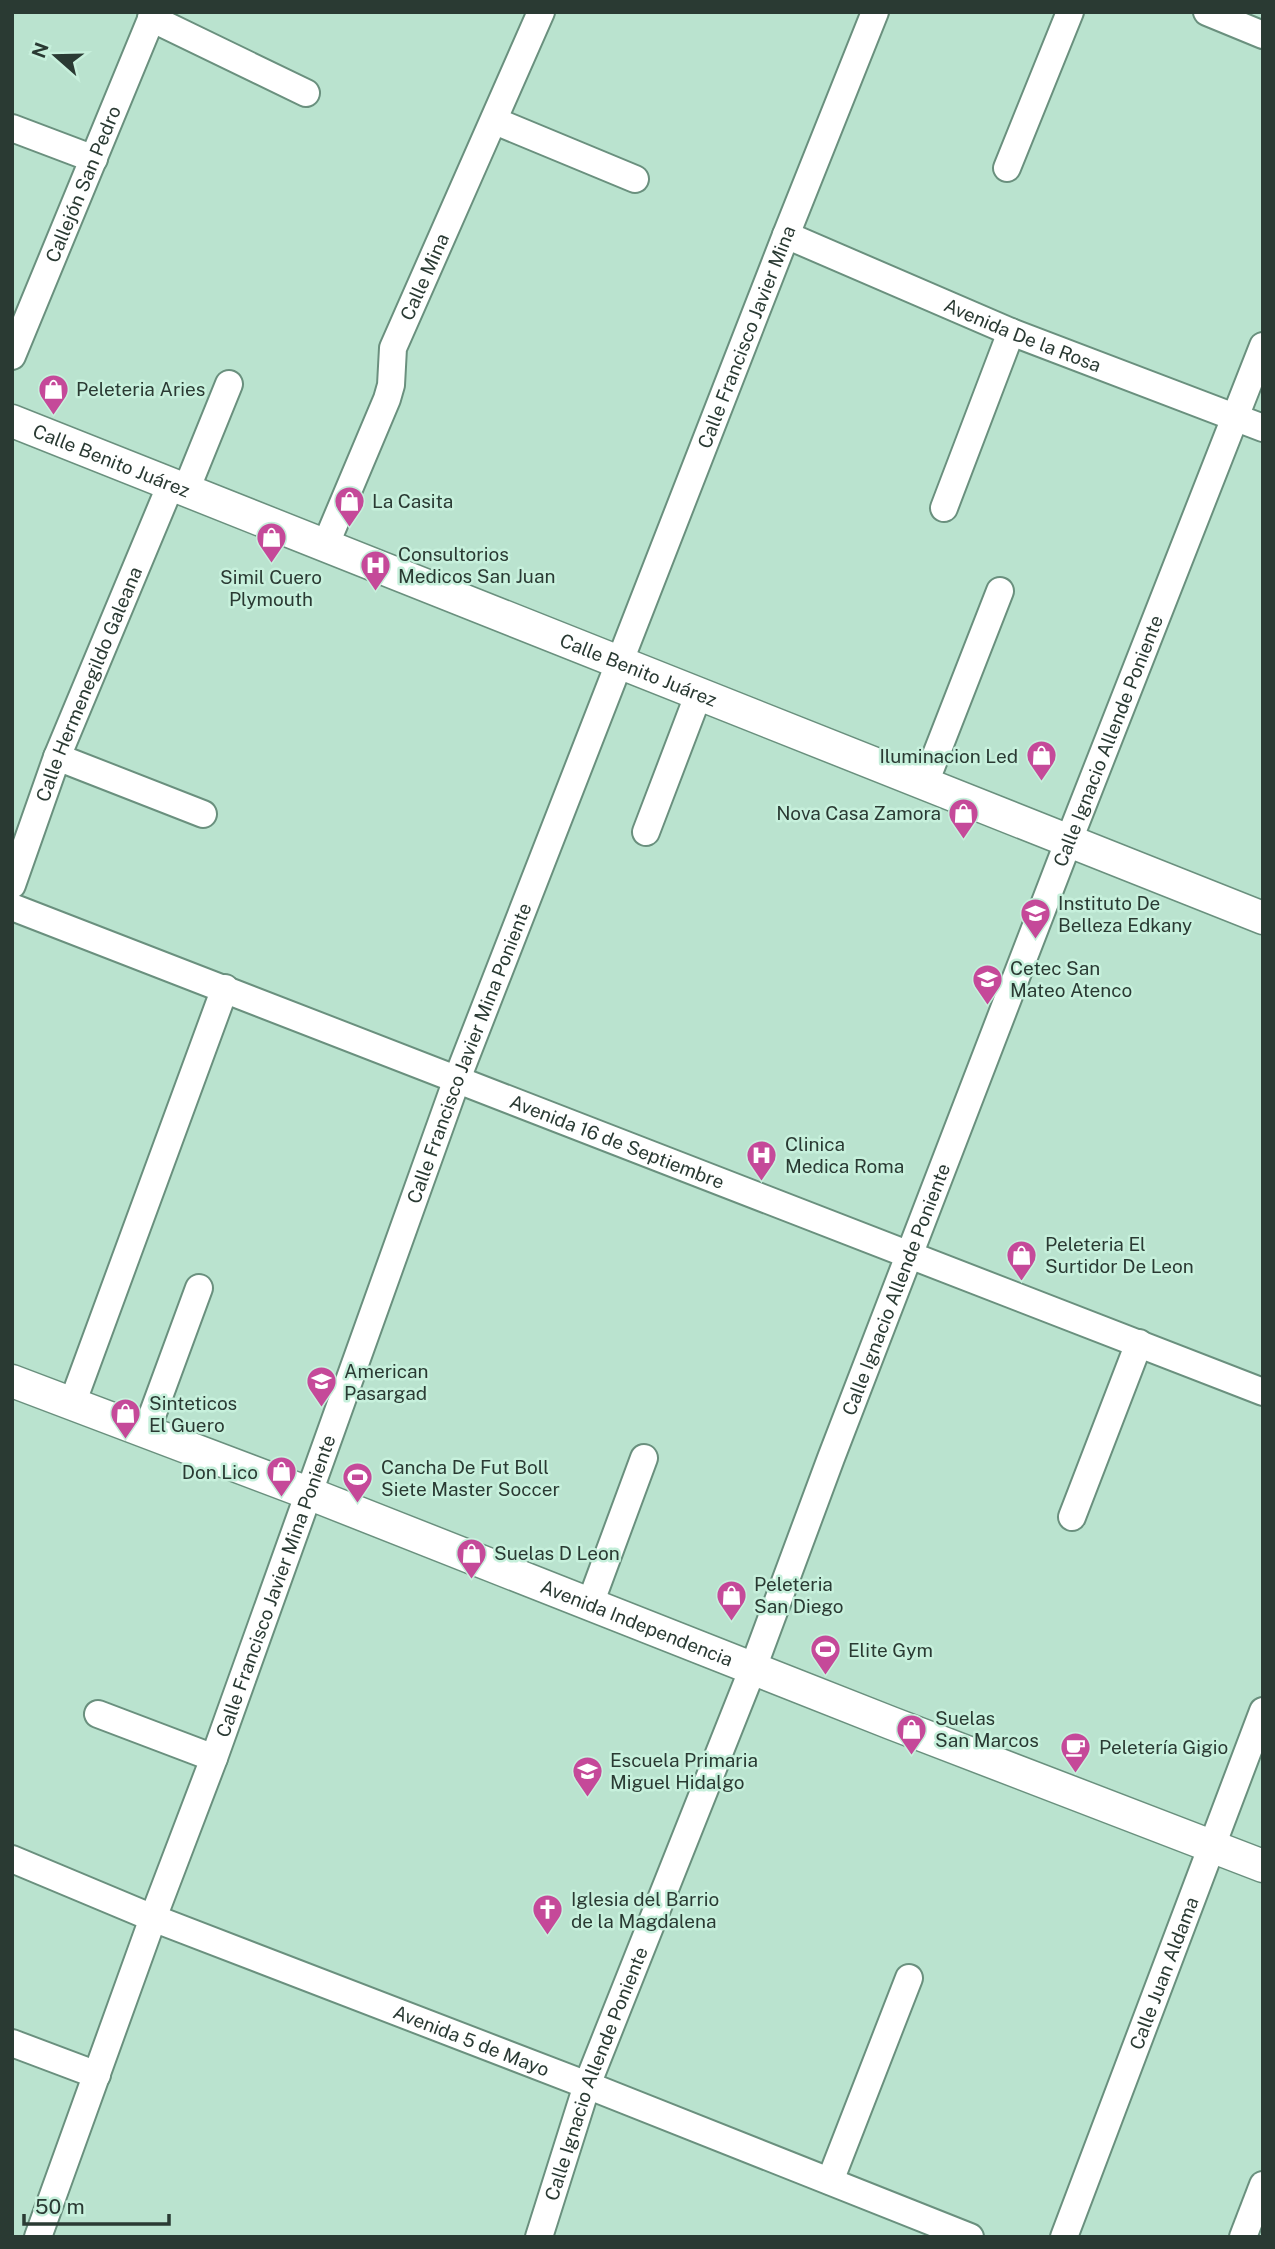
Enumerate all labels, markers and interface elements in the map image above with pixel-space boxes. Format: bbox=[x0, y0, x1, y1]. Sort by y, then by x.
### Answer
north arrow bbox=[21, 21, 91, 91]
text: N bbox=[27, 39, 53, 61]
street label: Callejón San Pedro bbox=[41, 103, 125, 266]
street label: Calle Francisco Javier Mina bbox=[693, 222, 800, 451]
street label: Calle Mina bbox=[396, 230, 453, 324]
street label: Avenida De la Rosa bbox=[941, 294, 1104, 376]
shop icon: Peleteria Aries bbox=[36, 372, 70, 416]
place label: Peleteria Aries bbox=[76, 378, 205, 400]
street label: Calle Benito Juárez bbox=[30, 419, 193, 502]
shop icon: La Casita bbox=[332, 484, 366, 528]
place label: La Casita bbox=[372, 490, 453, 512]
shop icon: Simil Cuero Plymouth bbox=[254, 521, 288, 565]
place label: Consultorios Medicos San Juan bbox=[398, 543, 555, 587]
hospital icon: Consultorios Medicos San Juan bbox=[358, 548, 392, 592]
street label: Calle Hermenegildo Galeana bbox=[31, 563, 146, 805]
place label: Simil Cuero Plymouth bbox=[220, 566, 322, 610]
street label: Calle Ignacio Allende Poniente bbox=[1049, 612, 1167, 870]
street label: Calle Benito Juárez bbox=[557, 629, 720, 711]
shop icon: Iluminacion Led bbox=[1024, 739, 1058, 783]
place label: Iluminacion Led bbox=[879, 745, 1018, 767]
shop icon: Nova Casa Zamora bbox=[947, 796, 981, 840]
place label: Nova Casa Zamora bbox=[776, 802, 941, 824]
place label: Instituto De Belleza Edkany bbox=[1058, 892, 1192, 936]
school or university icon: Instituto De Belleza Edkany bbox=[1018, 897, 1052, 941]
street label: Calle Francisco Javier Mina Poniente bbox=[402, 900, 536, 1206]
place label: Cetec San Mateo Atenco bbox=[1010, 957, 1132, 1001]
school or university icon: Cetec San Mateo Atenco bbox=[970, 962, 1004, 1006]
street label: Avenida 16 de Septiembre bbox=[507, 1090, 728, 1193]
place label: Clinica Medica Roma bbox=[785, 1133, 904, 1177]
hospital icon: Clinica Medica Roma bbox=[745, 1138, 779, 1182]
street label: Calle Ignacio Allende Poniente bbox=[837, 1160, 954, 1419]
place label: Peleteria El Surtidor De Leon bbox=[1045, 1233, 1194, 1277]
shop icon: Peleteria El Surtidor De Leon bbox=[1005, 1238, 1039, 1282]
place label: American Pasargad bbox=[344, 1360, 429, 1404]
school or university icon: American Pasargad bbox=[304, 1365, 338, 1409]
place label: Sinteticos El Guero bbox=[149, 1392, 237, 1436]
shop icon: Sinteticos El Guero bbox=[109, 1397, 143, 1441]
street label: Calle Francisco Javier Mina Poniente bbox=[211, 1432, 340, 1740]
shop icon: Don Lico bbox=[264, 1455, 298, 1499]
place label: Cancha De Fut Boll Siete Master Soccer bbox=[381, 1456, 560, 1500]
place label: Don Lico bbox=[182, 1461, 258, 1483]
sports icon: Cancha De Fut Boll Siete Master Soccer bbox=[341, 1461, 375, 1505]
shop icon: Suelas D Leon bbox=[454, 1536, 488, 1580]
place label: Suelas D Leon bbox=[494, 1542, 620, 1564]
place label: Peleteria San Diego bbox=[754, 1573, 844, 1617]
street label: Avenida Independencia bbox=[538, 1575, 736, 1671]
shop icon: Peleteria San Diego bbox=[714, 1578, 748, 1622]
sports icon: Elite Gym bbox=[808, 1633, 842, 1677]
place label: Elite Gym bbox=[848, 1639, 933, 1661]
place label: Suelas San Marcos bbox=[935, 1707, 1039, 1751]
shop icon: Suelas San Marcos bbox=[895, 1712, 929, 1756]
cafe icon: Peletería Gigio bbox=[1059, 1730, 1093, 1774]
place label: Peletería Gigio bbox=[1099, 1736, 1228, 1758]
place label: Escuela Primaria Miguel Hidalgo bbox=[610, 1749, 758, 1793]
school or university icon: Escuela Primaria Miguel Hidalgo bbox=[570, 1754, 604, 1798]
place label: Iglesia del Barrio de la Magdalena bbox=[571, 1888, 719, 1932]
church icon: Iglesia del Barrio de la Magdalena bbox=[531, 1893, 565, 1937]
street label: Calle Juan Aldama bbox=[1125, 1894, 1203, 2053]
street label: Calle Ignacio Allende Poniente bbox=[540, 1944, 652, 2203]
street label: Avenida 5 de Mayo bbox=[390, 2001, 553, 2081]
scale bar bbox=[24, 2182, 170, 2226]
text: 50 m bbox=[35, 2194, 85, 2219]

